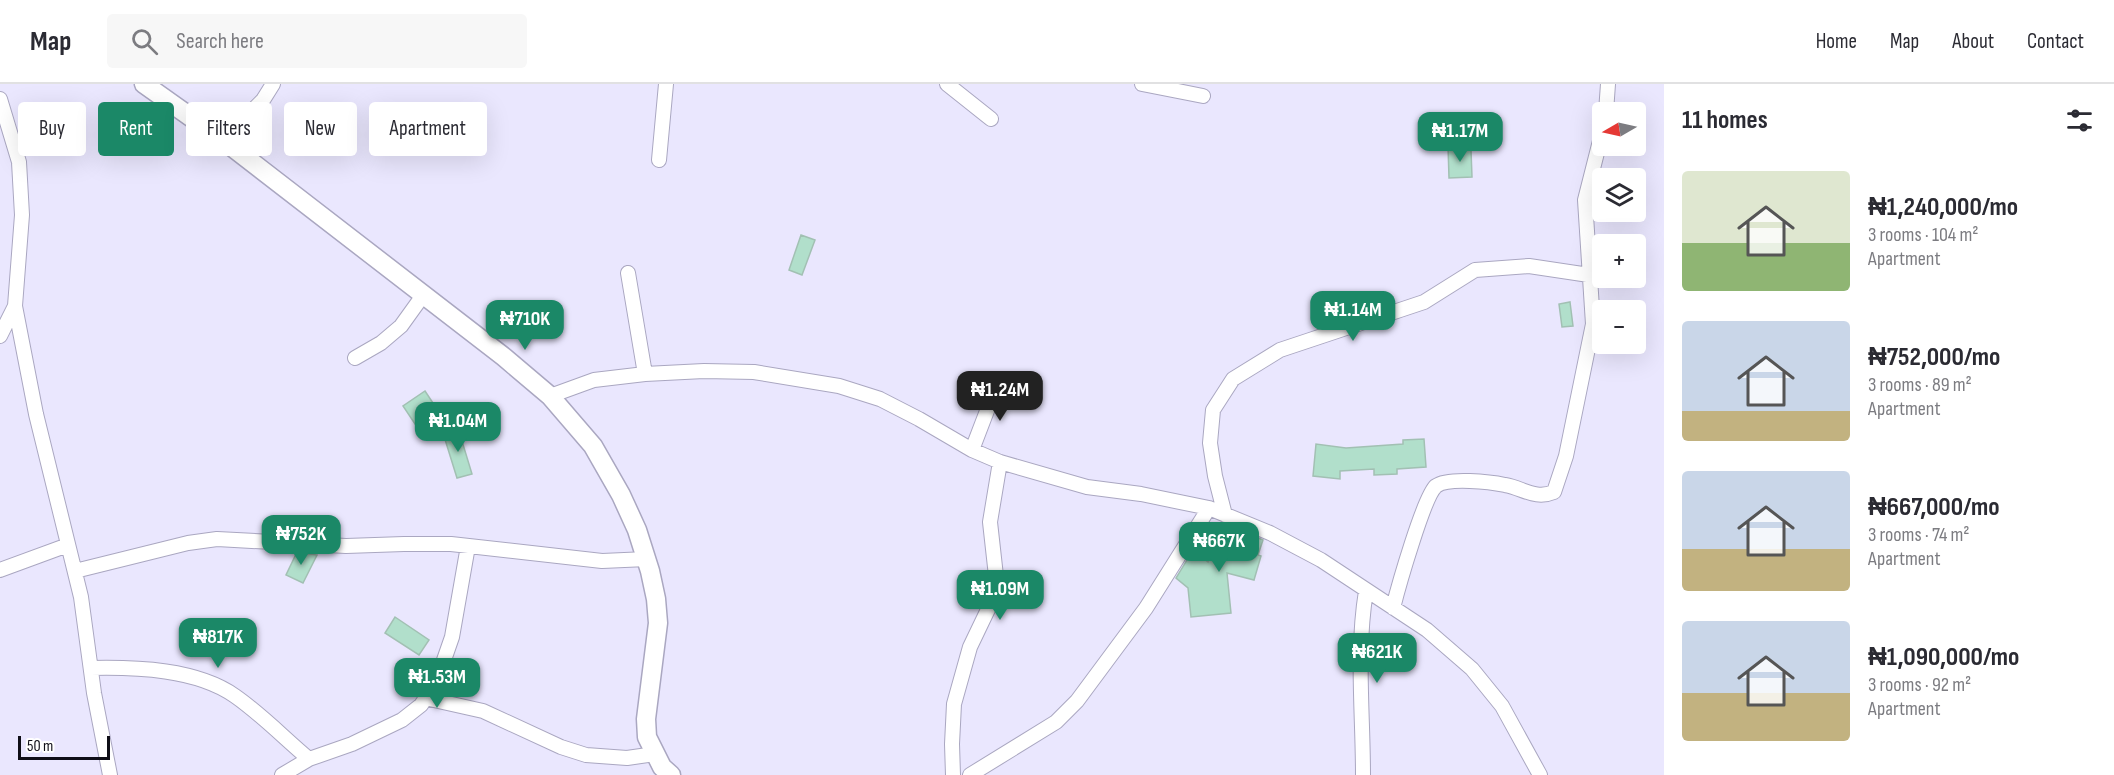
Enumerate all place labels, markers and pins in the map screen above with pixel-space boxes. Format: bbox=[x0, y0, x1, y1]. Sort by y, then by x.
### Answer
pin: ₦1.17M bbox=[1411, 112, 1509, 163]
pin: ₦1.14M bbox=[1304, 291, 1402, 342]
pin: ₦710K bbox=[483, 300, 567, 351]
pin: ₦1.24M bbox=[951, 371, 1049, 422]
pin: ₦1.04M bbox=[409, 402, 507, 453]
pin: ₦752K bbox=[259, 515, 343, 566]
pin: ₦667K bbox=[1177, 522, 1261, 573]
pin: ₦1.09M bbox=[951, 570, 1049, 621]
pin: ₦817K bbox=[176, 618, 260, 669]
pin: ₦621K bbox=[1335, 633, 1419, 684]
pin: ₦1.53M bbox=[388, 658, 486, 709]

